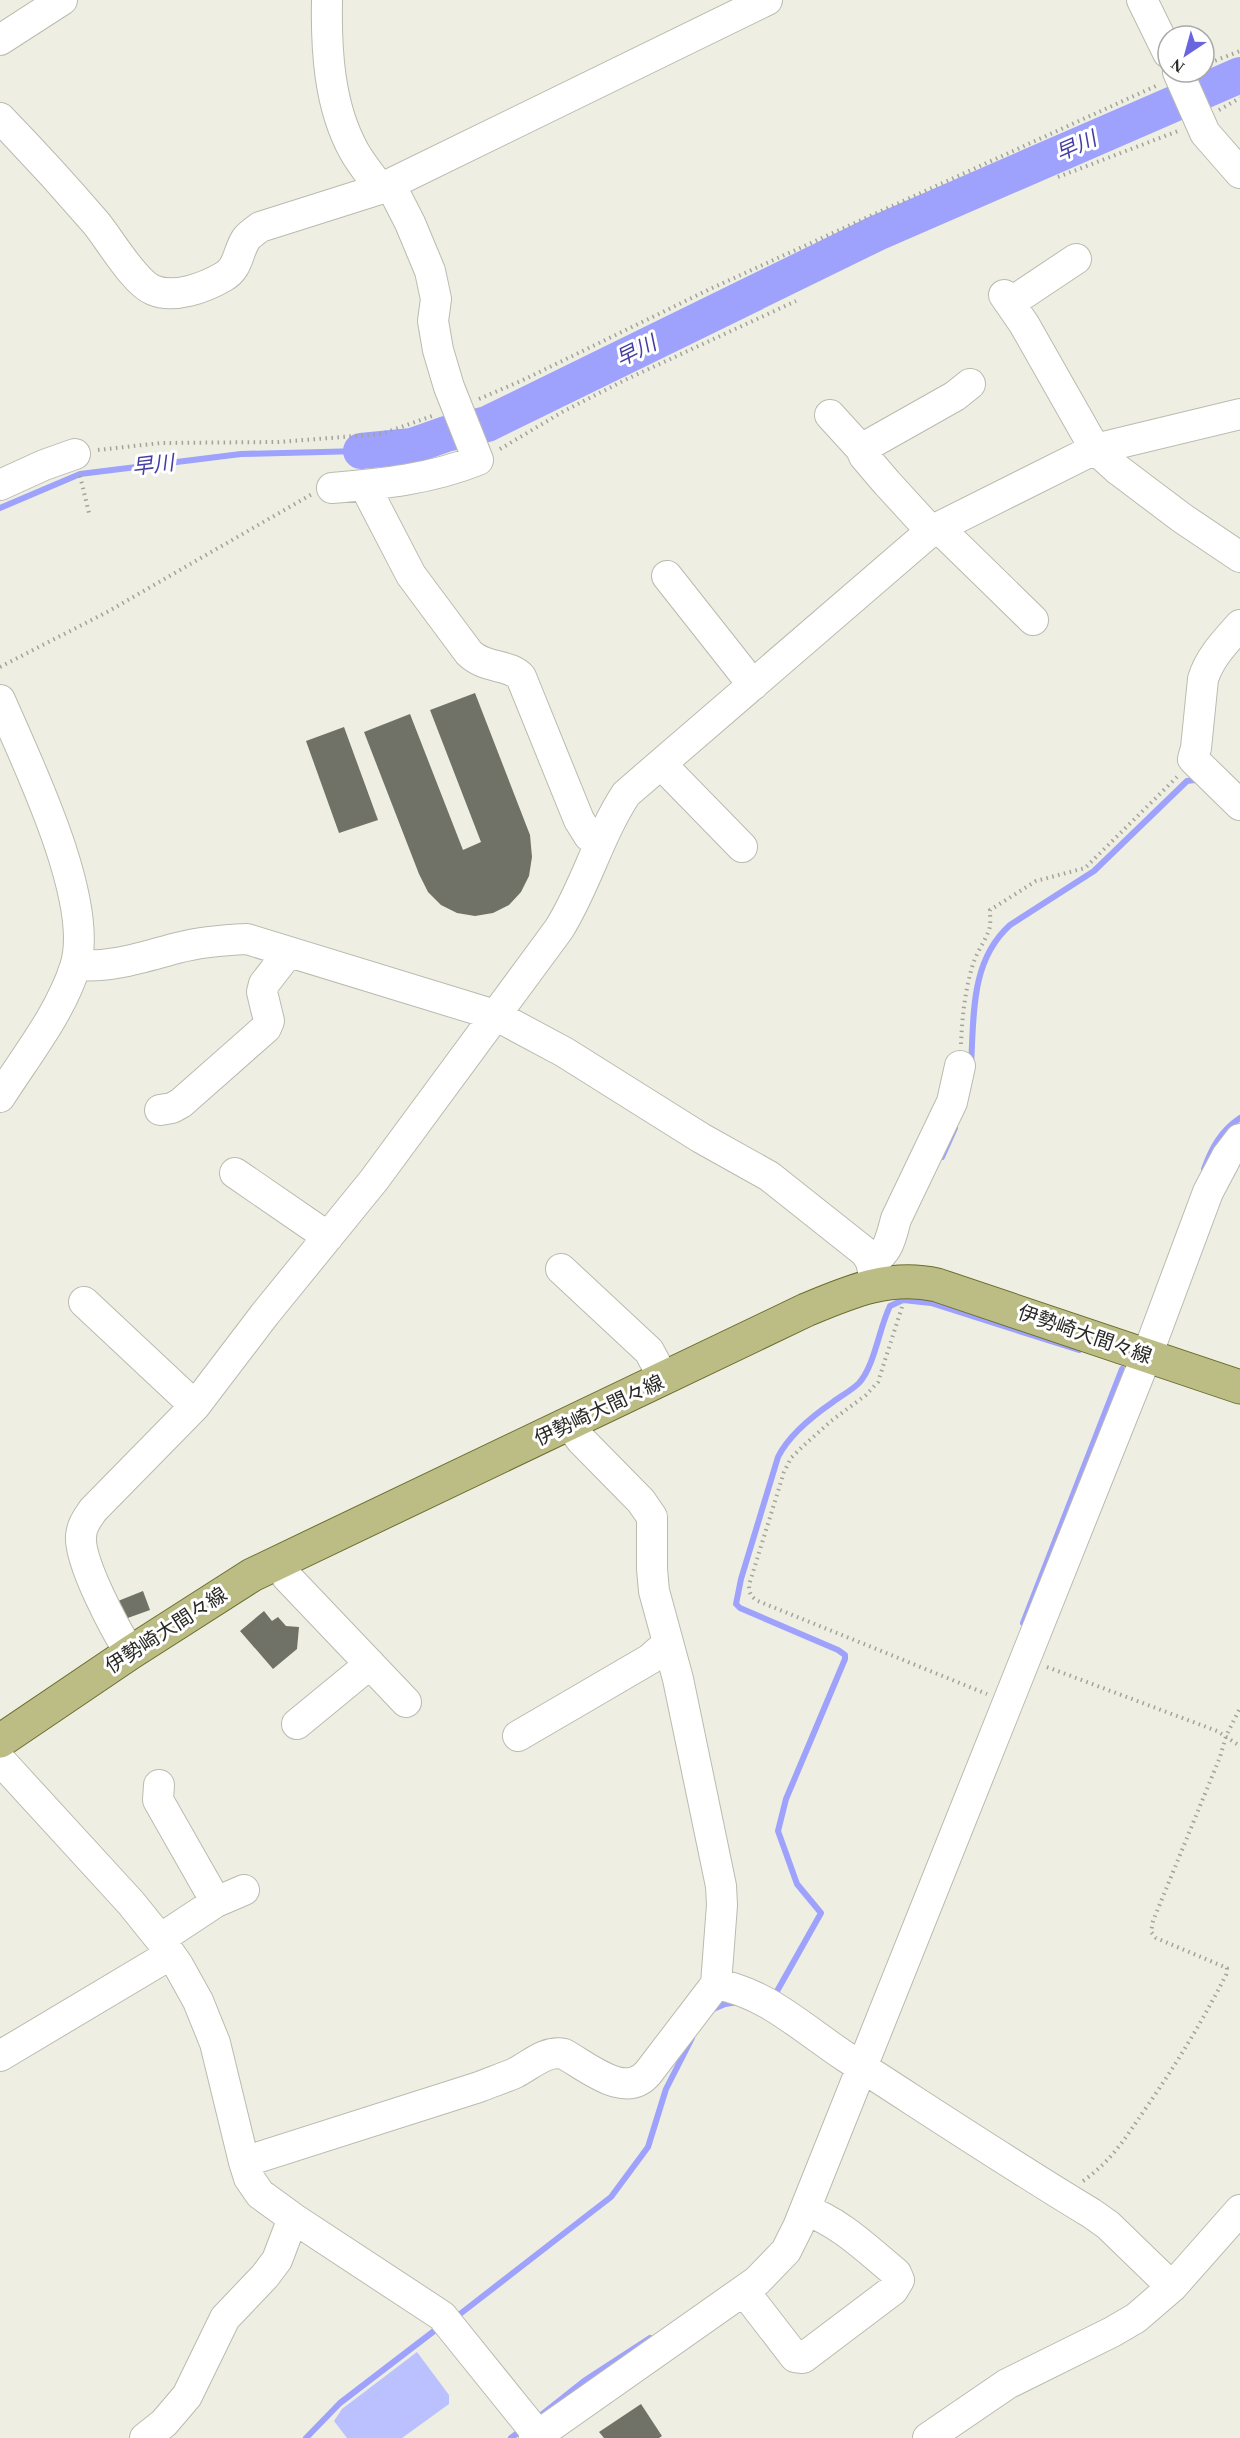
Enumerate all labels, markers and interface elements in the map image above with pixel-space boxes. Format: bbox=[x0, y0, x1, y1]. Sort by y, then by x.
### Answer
north arrow bbox=[1156, 24, 1216, 84]
text: N bbox=[1167, 55, 1187, 76]
water label: 早川 bbox=[1052, 126, 1102, 166]
water label: 早川 bbox=[612, 330, 662, 371]
water label: 早川 bbox=[131, 450, 177, 479]
street label: 伊勢崎大間々線 bbox=[1015, 1301, 1155, 1367]
street label: 伊勢崎大間々線 bbox=[531, 1370, 667, 1450]
street label: 伊勢崎大間々線 bbox=[101, 1583, 231, 1677]

